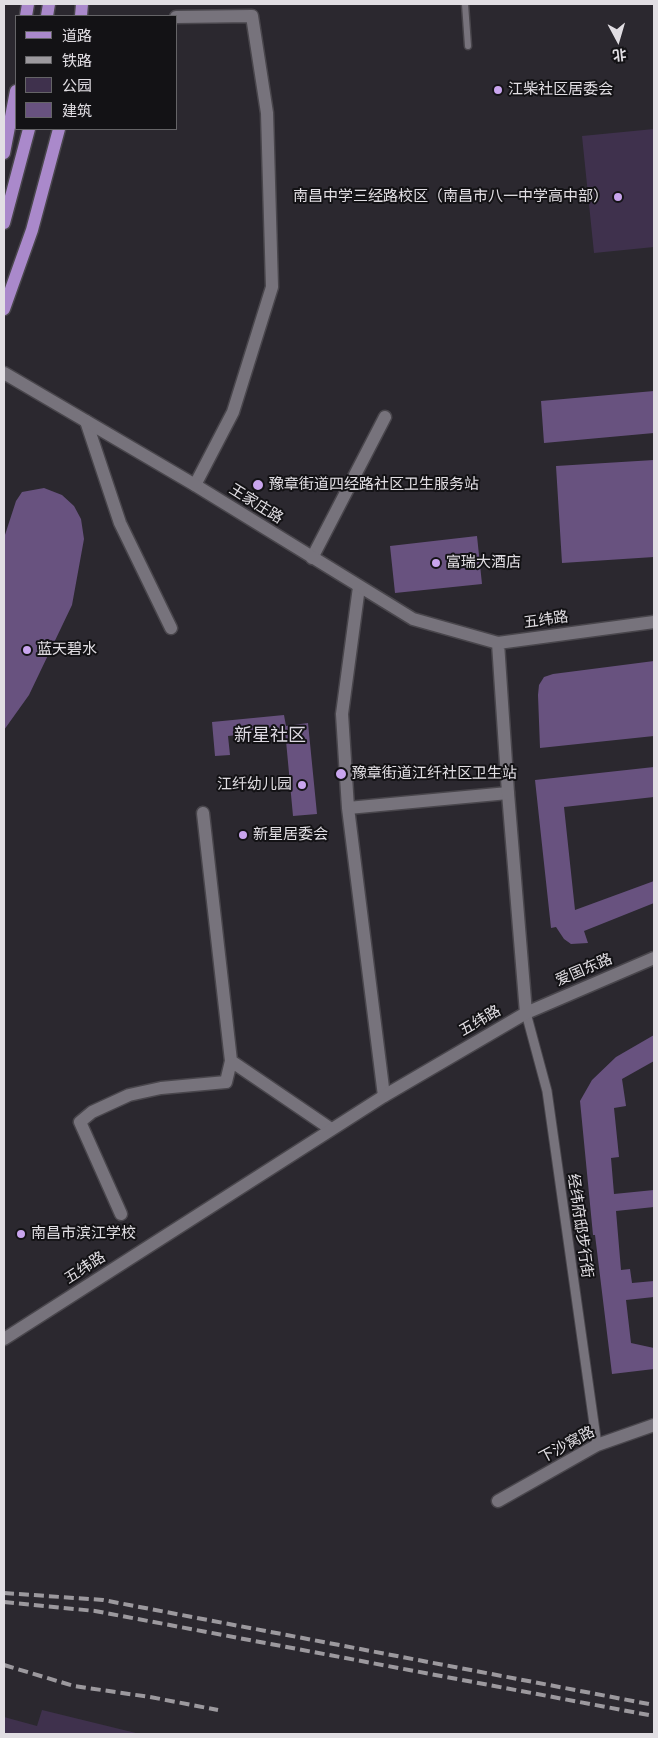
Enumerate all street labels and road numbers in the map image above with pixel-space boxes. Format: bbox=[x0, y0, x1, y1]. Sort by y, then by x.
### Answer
street label: 王家庄路 bbox=[226, 480, 286, 528]
street label: 五纬路 bbox=[522, 608, 570, 632]
street label: 爱国东路 bbox=[553, 950, 615, 990]
street label: 五纬路 bbox=[456, 1002, 504, 1040]
street label: 经纬府邸步行街 bbox=[564, 1173, 596, 1279]
street label: 五纬路 bbox=[61, 1248, 109, 1288]
street label: 下沙窝路 bbox=[536, 1423, 598, 1467]

